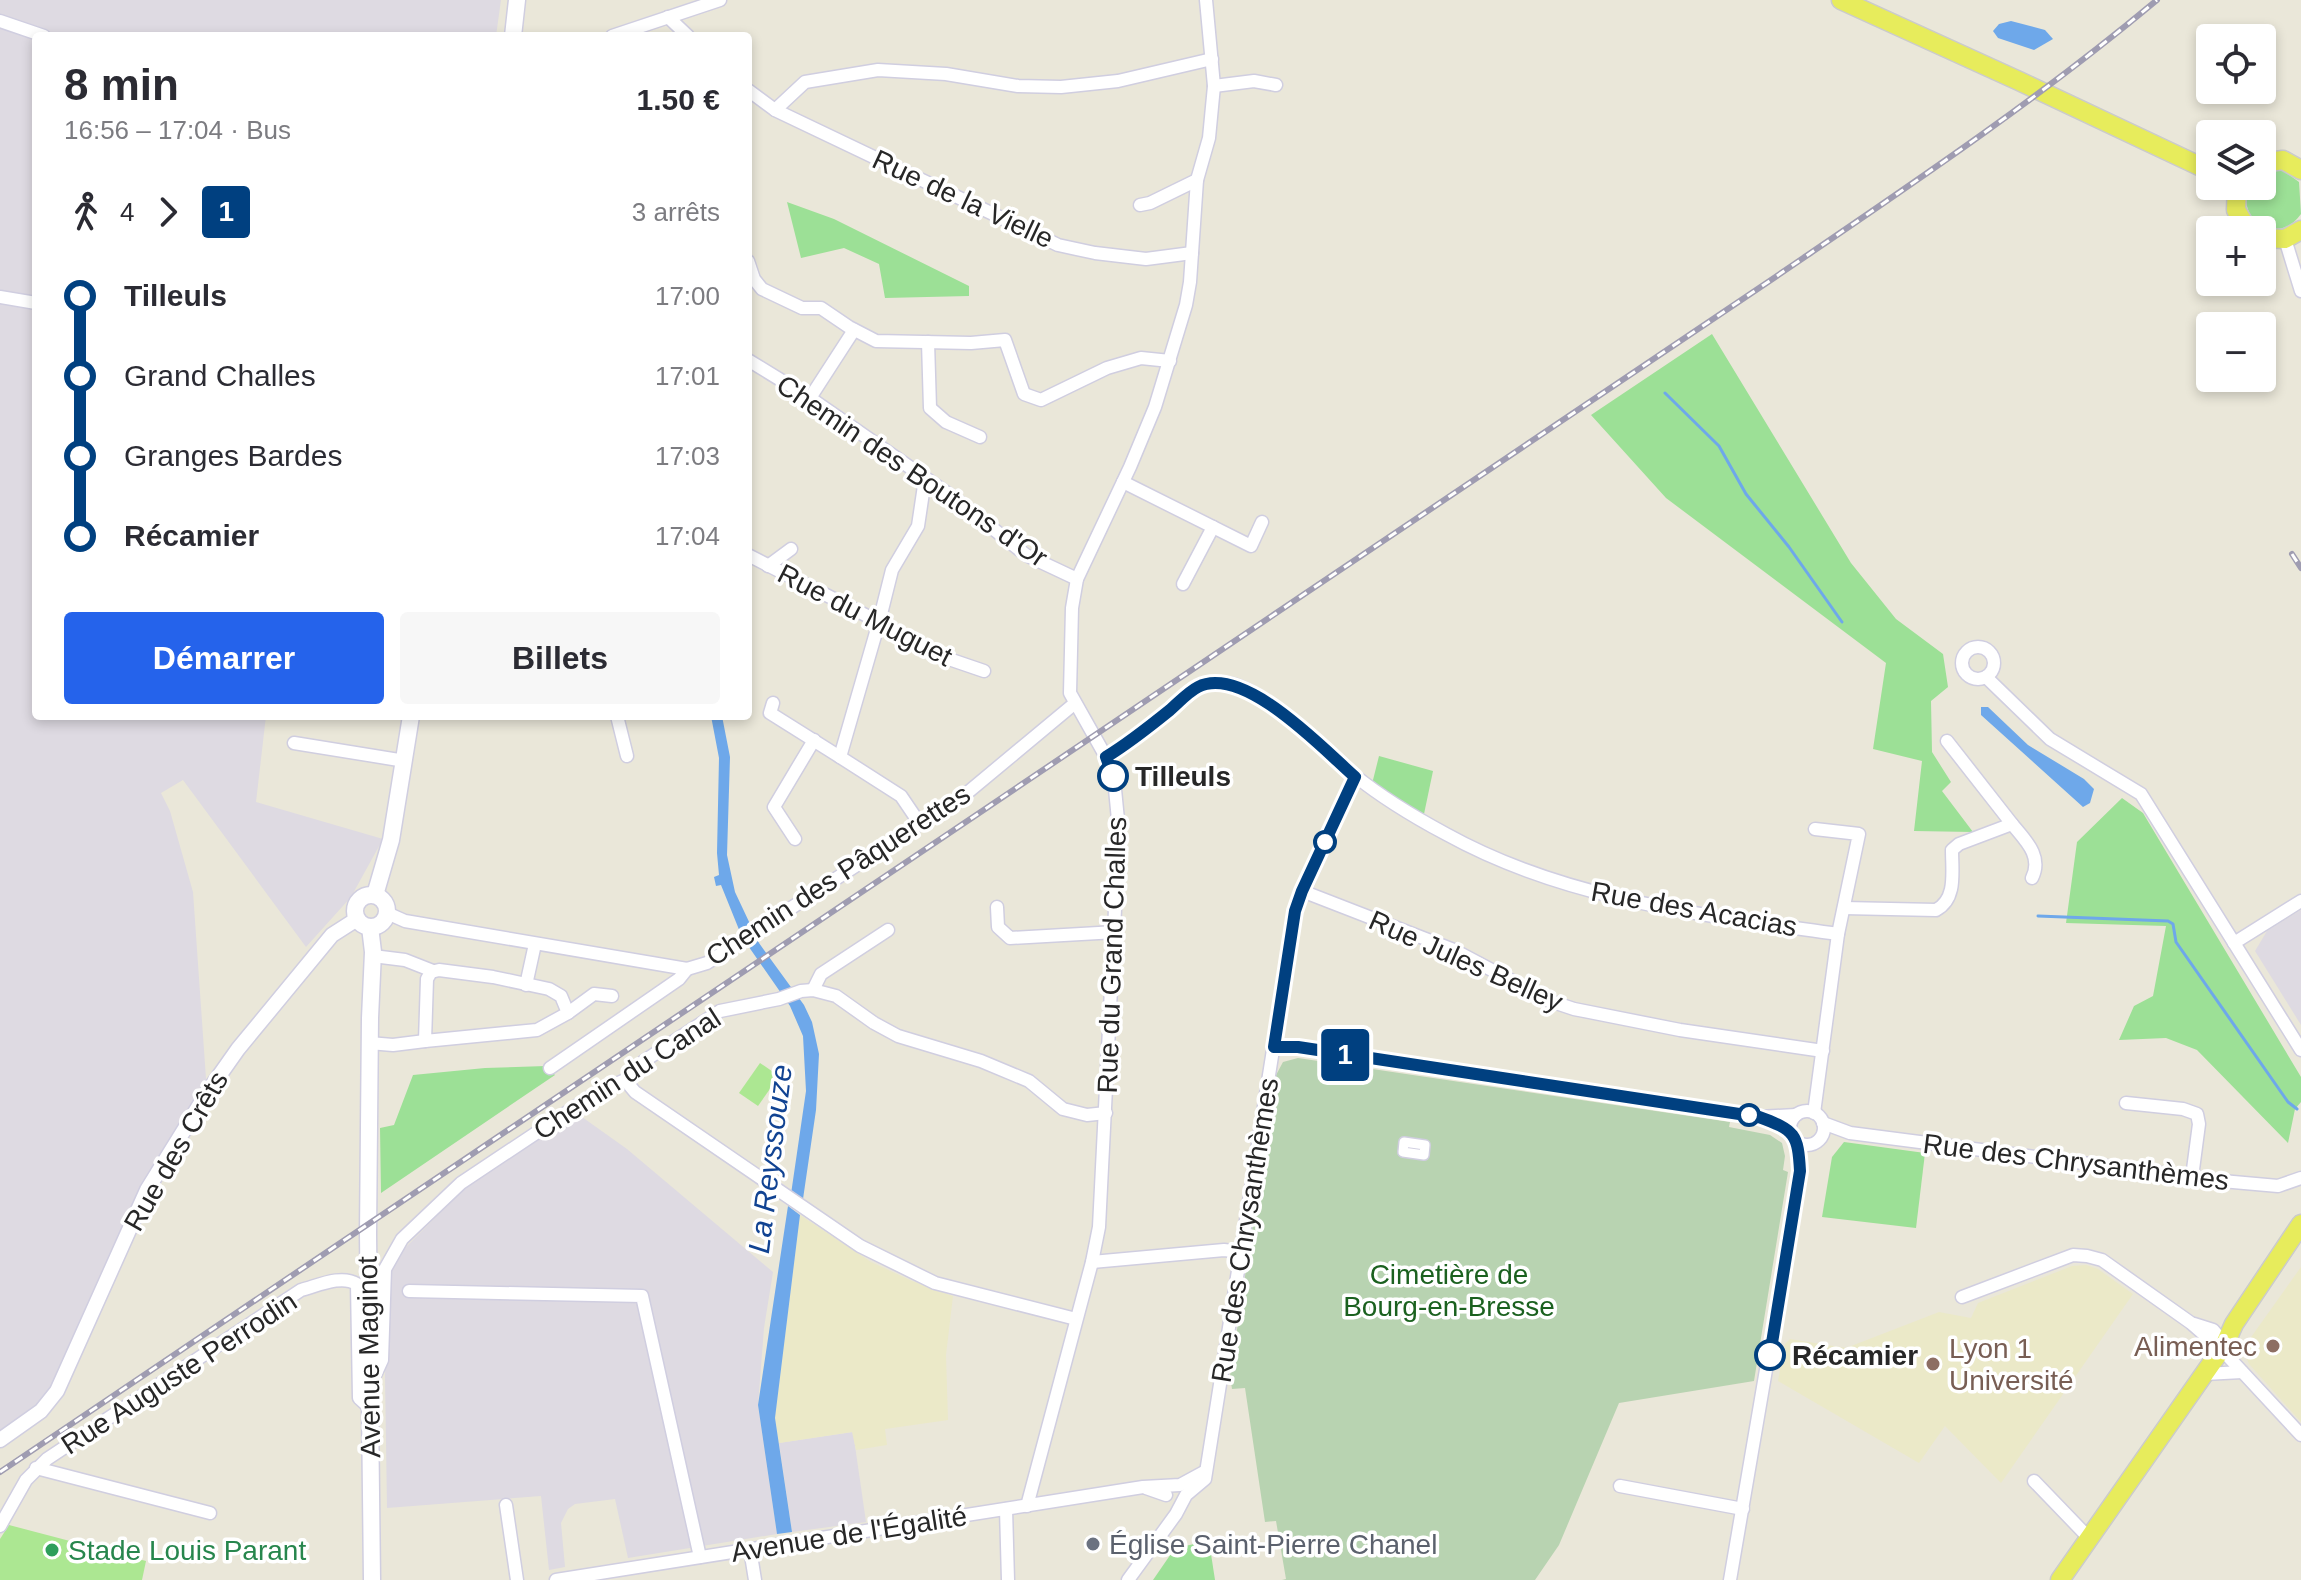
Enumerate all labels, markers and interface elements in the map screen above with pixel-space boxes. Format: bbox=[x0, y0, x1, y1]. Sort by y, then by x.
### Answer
map controls bbox=[2196, 24, 2276, 392]
button: locate bbox=[2196, 24, 2276, 104]
text: 8 min bbox=[64, 60, 179, 109]
text: 1.50 € bbox=[637, 83, 720, 116]
text: 16:56 – 17:04 · Bus bbox=[64, 115, 291, 145]
button: layers bbox=[2196, 120, 2276, 200]
street label: Rue de la Vielle bbox=[868, 144, 1058, 254]
icon: walk bbox=[64, 190, 108, 234]
icon: forward bbox=[146, 190, 190, 234]
text: 1 bbox=[218, 196, 234, 227]
text: 4 bbox=[120, 197, 134, 227]
text: 3 arrêts bbox=[632, 197, 720, 227]
button: + bbox=[2196, 216, 2276, 296]
text: Tilleuls bbox=[124, 279, 227, 312]
text: 17:00 bbox=[655, 281, 720, 311]
button: − bbox=[2196, 312, 2276, 392]
text: Grand Challes bbox=[124, 359, 316, 392]
text: 17:01 bbox=[655, 361, 720, 391]
street label: Chemin des Boutons d'Or bbox=[771, 369, 1053, 573]
text: Granges Bardes bbox=[124, 439, 342, 472]
text: 17:03 bbox=[655, 441, 720, 471]
text: Récamier bbox=[124, 519, 259, 552]
text: 17:04 bbox=[655, 521, 720, 551]
street label: Rue du Muguet bbox=[773, 558, 958, 672]
button: Démarrer bbox=[64, 612, 384, 704]
button: Billets bbox=[400, 612, 720, 704]
marker: Tilleuls bbox=[1098, 761, 1128, 791]
place label: Tilleuls bbox=[1135, 761, 1231, 792]
street label: Chemin des Pâquerettes bbox=[700, 778, 976, 972]
street label: Rue du Grand Challes bbox=[1092, 816, 1132, 1094]
unlabelled marker bbox=[1314, 831, 1336, 853]
street label: Rue des Acacias bbox=[1589, 876, 1799, 942]
street label: Rue Jules Belley bbox=[1364, 904, 1568, 1018]
street label: Chemin du Canal bbox=[528, 1002, 726, 1146]
line badge: 1 bbox=[1319, 1029, 1371, 1081]
text: 1 bbox=[1337, 1039, 1353, 1070]
water label: La Reyssouze bbox=[742, 1063, 798, 1255]
street label: Rue des Crêts bbox=[118, 1066, 234, 1236]
street label: Rue des Chrysanthèmes bbox=[1206, 1075, 1284, 1385]
unlabelled marker bbox=[1738, 1104, 1760, 1126]
street label: Rue des Chrysanthèmes bbox=[1921, 1128, 2231, 1196]
street label: Avenue Maginot bbox=[352, 1256, 386, 1458]
park label: Cimetière de Bourg-en-Bresse bbox=[1343, 1259, 1555, 1322]
street label: Rue Auguste Perrodin bbox=[56, 1285, 302, 1461]
place label: Alimentec bbox=[2134, 1331, 2257, 1362]
place label: Lyon 1 Université bbox=[1949, 1333, 2073, 1396]
marker: Alimentec bbox=[2264, 1337, 2282, 1355]
marker: Récamier bbox=[1755, 1340, 1785, 1370]
place label: Récamier bbox=[1792, 1340, 1918, 1371]
marker: Lyon 1 Université bbox=[1924, 1355, 1942, 1373]
street label: Avenue de l'Égalité bbox=[729, 1500, 969, 1568]
place label: Église Saint-Pierre Chanel bbox=[1109, 1529, 1437, 1560]
place label: Stade Louis Parant bbox=[68, 1535, 306, 1566]
marker: Église Saint-Pierre Chanel bbox=[1084, 1535, 1102, 1553]
marker: Stade Louis Parant bbox=[43, 1541, 61, 1559]

